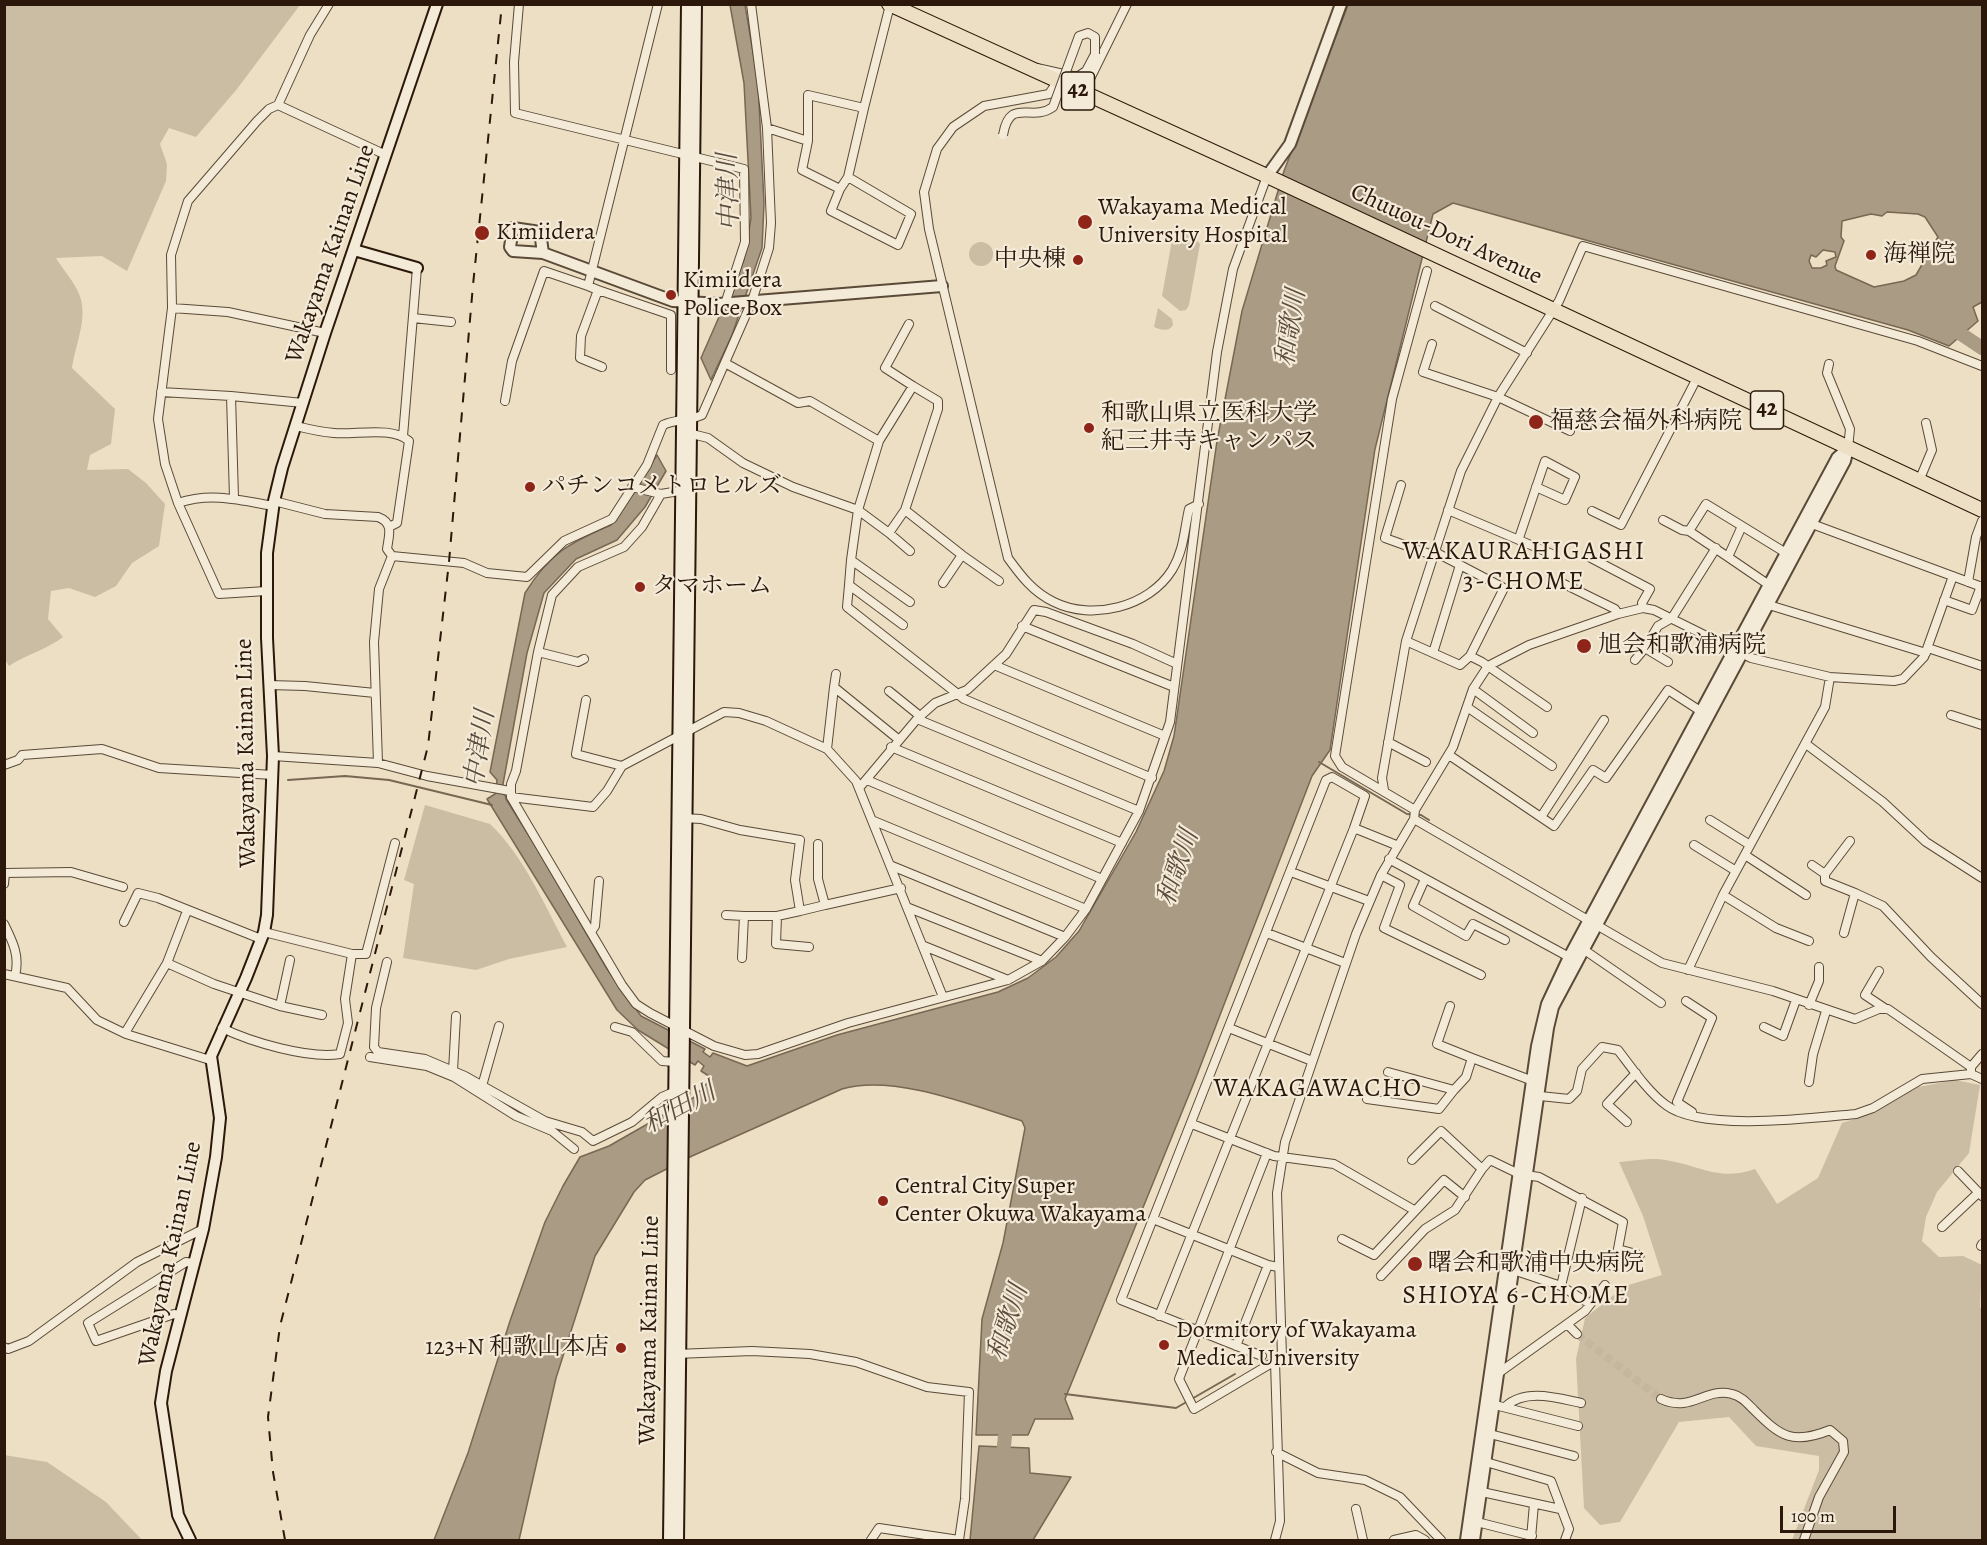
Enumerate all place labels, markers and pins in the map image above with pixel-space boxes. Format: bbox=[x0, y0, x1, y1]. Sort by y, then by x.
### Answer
place label: Wakayama Medical University Hospital bbox=[1098, 194, 1287, 250]
marker: Wakayama Medical University Hospital bbox=[1076, 213, 1094, 231]
place label: Kimiidera bbox=[496, 219, 595, 247]
marker: Kimiidera bbox=[473, 224, 491, 242]
place label: 海禅院 bbox=[1883, 241, 1955, 269]
place label: 中央棟 bbox=[994, 246, 1066, 274]
marker: 海禅院 bbox=[1864, 248, 1878, 262]
marker: 中央棟 bbox=[1071, 253, 1085, 267]
place label: Kimiidera Police Box bbox=[683, 267, 782, 323]
marker: Kimiidera Police Box bbox=[664, 288, 678, 302]
place label: 和歌山県立医科大学 紀三井寺キャンパス bbox=[1101, 400, 1317, 456]
place label: 福慈会福外科病院 bbox=[1550, 408, 1742, 436]
marker: 福慈会福外科病院 bbox=[1527, 413, 1545, 431]
marker: 和歌山県立医科大学 紀三井寺キャンパス bbox=[1082, 421, 1096, 435]
place label: パチンコメトロヒルズ bbox=[542, 473, 782, 501]
marker: パチンコメトロヒルズ bbox=[523, 480, 537, 494]
place label: タマホーム bbox=[652, 573, 772, 601]
marker: タマホーム bbox=[633, 580, 647, 594]
place label: 旭会和歌浦病院 bbox=[1598, 632, 1766, 660]
marker: 旭会和歌浦病院 bbox=[1575, 637, 1593, 655]
place label: Central City Super Center Okuwa Wakayama bbox=[895, 1173, 1147, 1229]
marker: Central City Super Center Okuwa Wakayama bbox=[876, 1194, 890, 1208]
place label: 曙会和歌浦中央病院 bbox=[1428, 1250, 1644, 1278]
marker: 曙会和歌浦中央病院 bbox=[1406, 1255, 1424, 1273]
place label: Dormitory of Wakayama Medical University bbox=[1176, 1317, 1417, 1373]
place label: 123+N 和歌山本店 bbox=[425, 1334, 609, 1362]
marker: Dormitory of Wakayama Medical University bbox=[1157, 1338, 1171, 1352]
marker: 123+N 和歌山本店 bbox=[614, 1341, 628, 1355]

